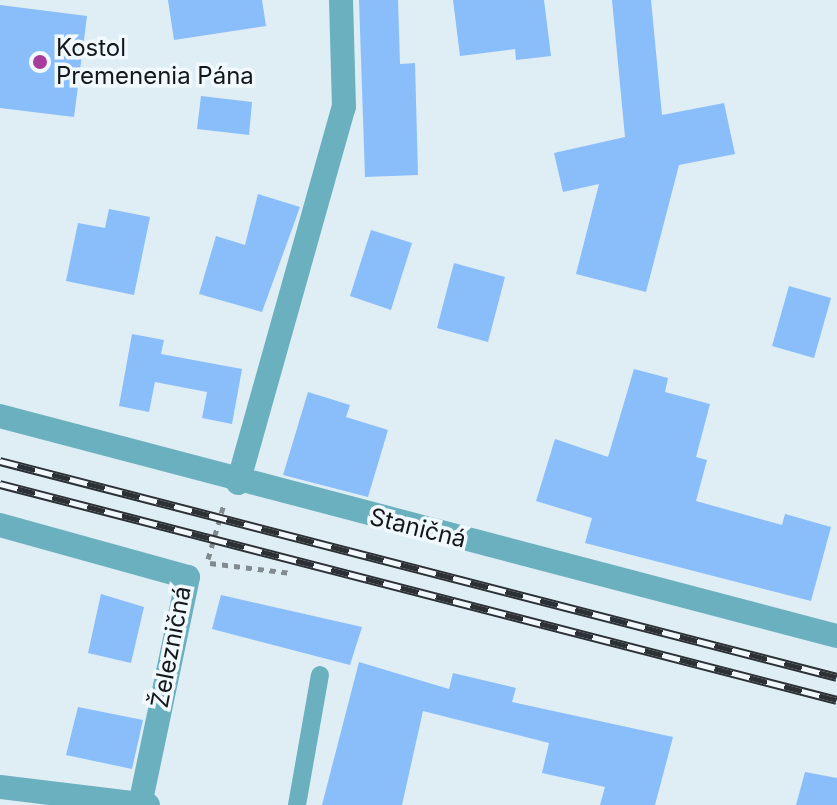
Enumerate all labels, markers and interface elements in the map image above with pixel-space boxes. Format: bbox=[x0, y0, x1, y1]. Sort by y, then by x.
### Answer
place label: Kostol Premenenia Pána bbox=[56, 34, 254, 90]
marker: Kostol Premenenia Pána bbox=[31, 53, 49, 71]
street label: Staničná bbox=[367, 502, 469, 554]
street label: Železničná bbox=[145, 584, 197, 710]

